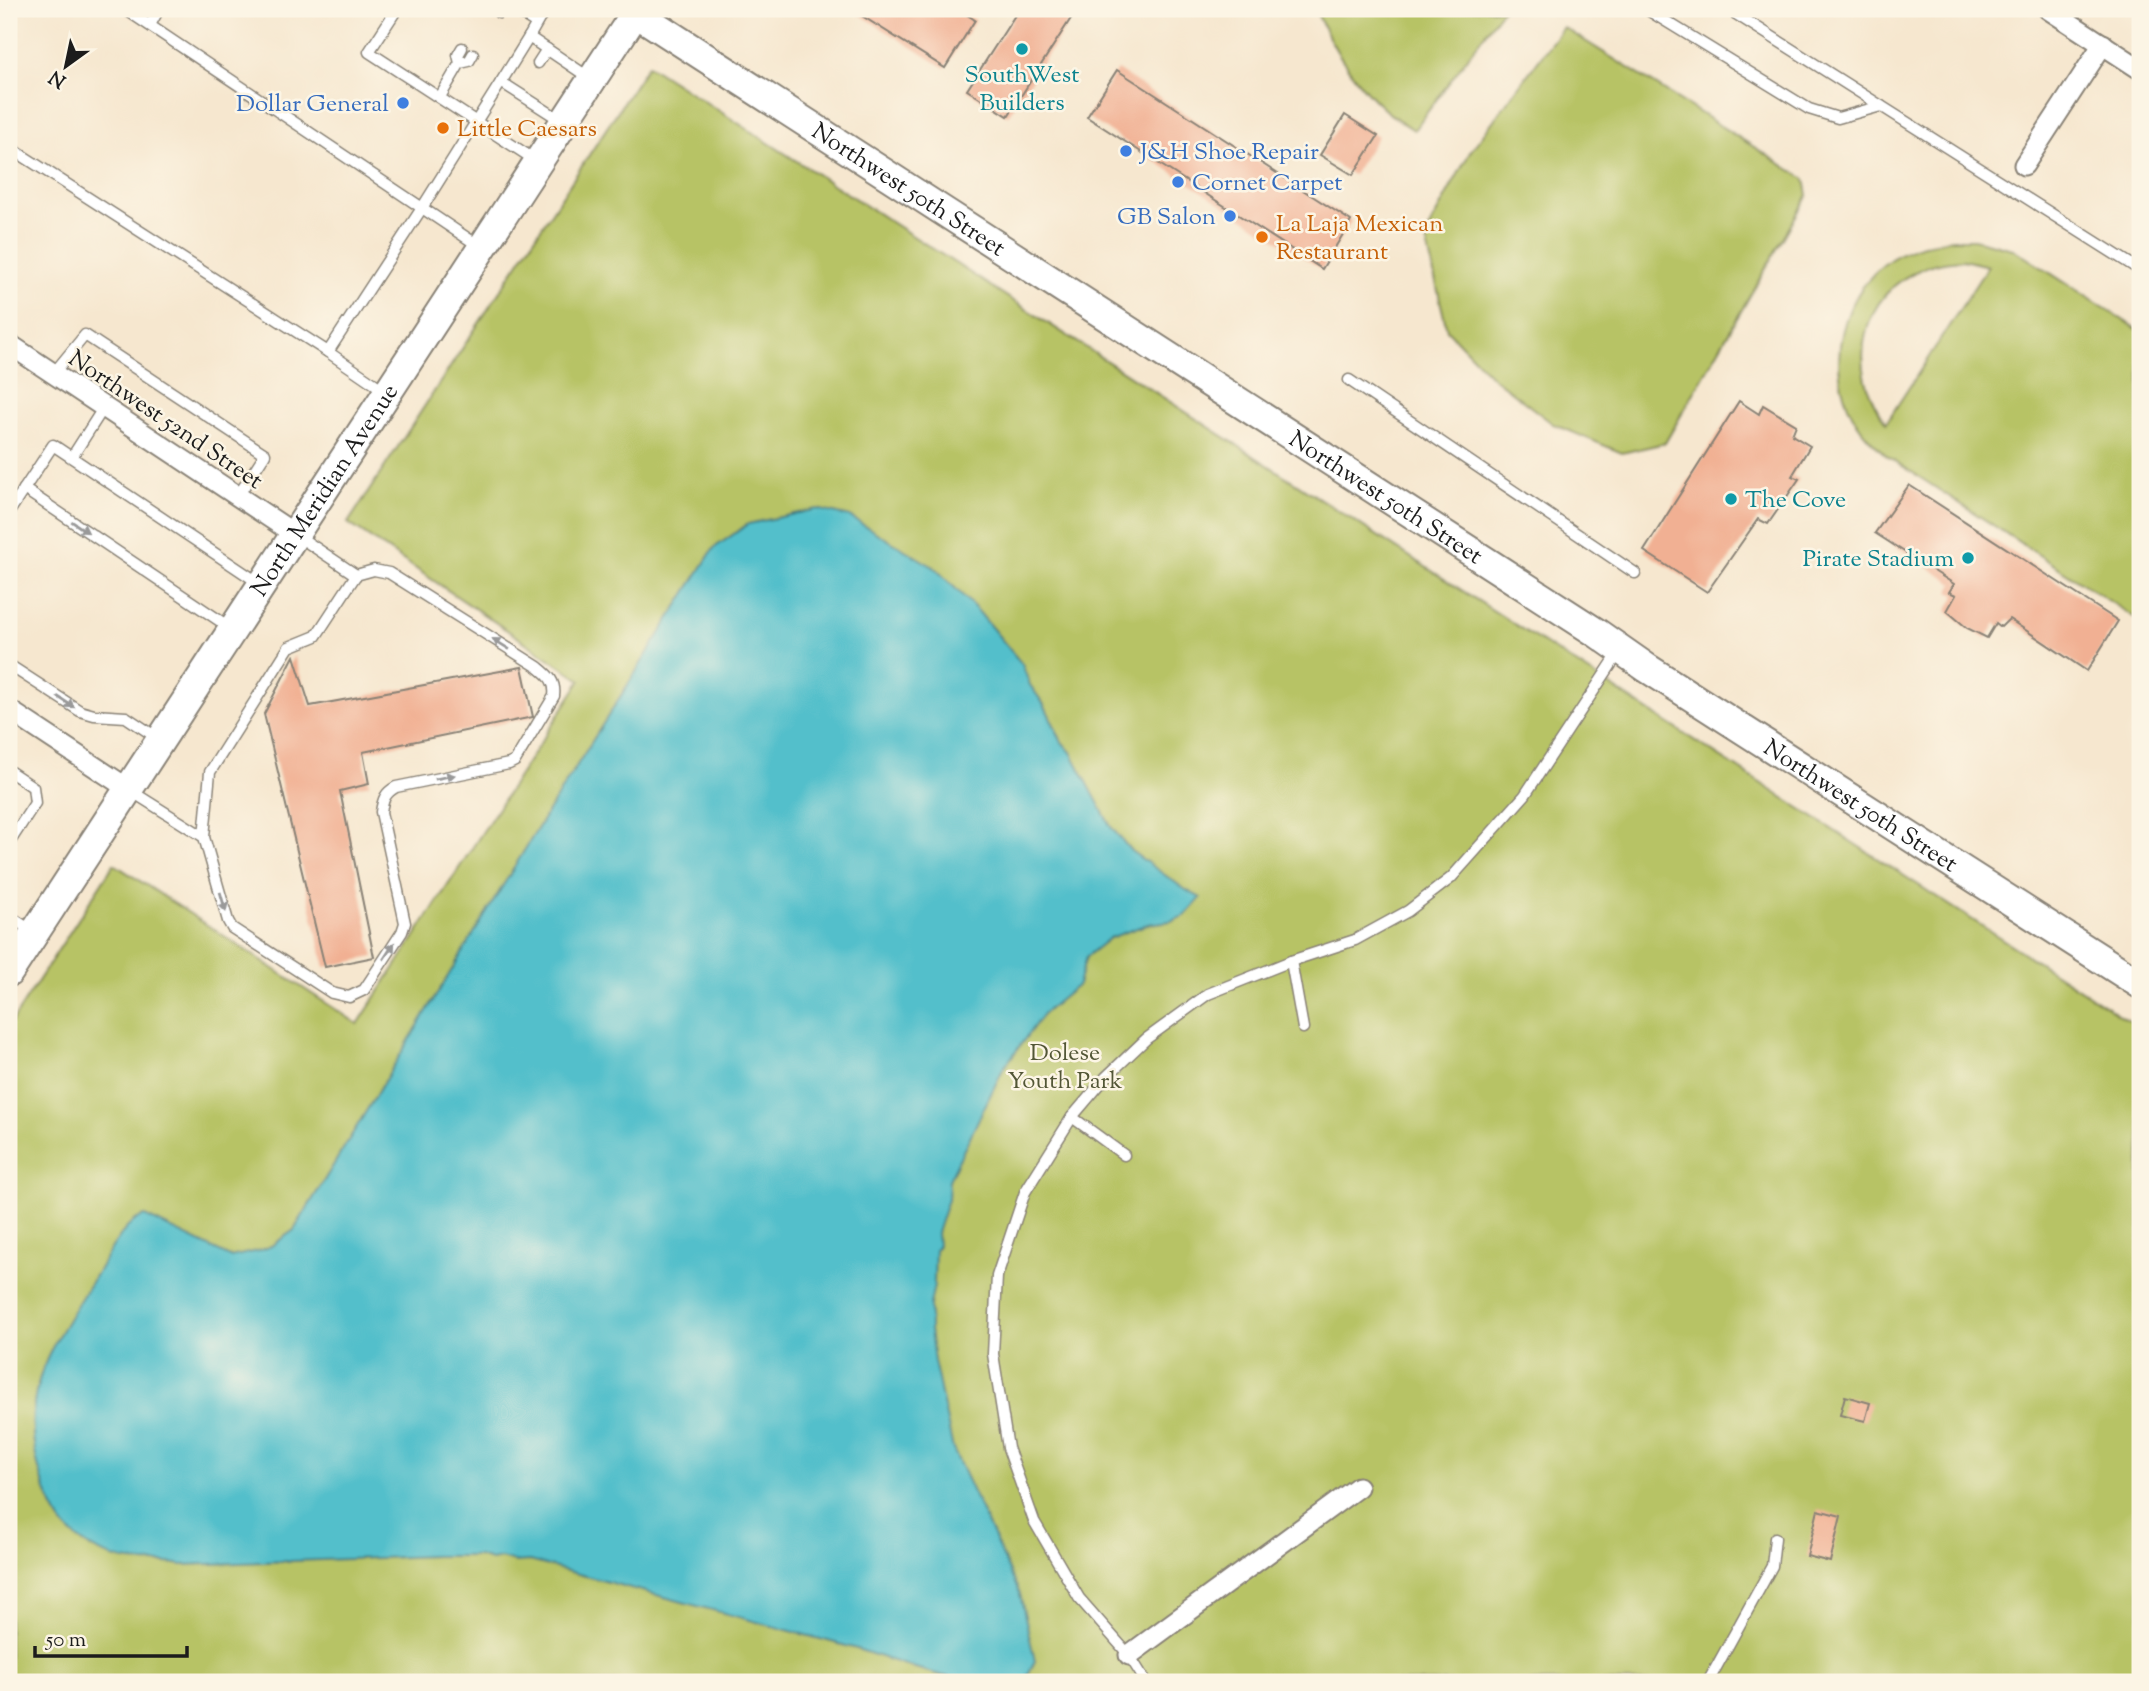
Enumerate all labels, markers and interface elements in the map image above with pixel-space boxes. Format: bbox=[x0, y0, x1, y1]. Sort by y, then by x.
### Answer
north arrow bbox=[32, 32, 102, 102]
marker: SouthWest Builders bbox=[1014, 41, 1030, 57]
place label: SouthWest Builders bbox=[965, 59, 1079, 121]
text: N bbox=[44, 63, 72, 94]
place label: Dollar General bbox=[236, 88, 389, 122]
marker: Dollar General bbox=[395, 95, 411, 111]
place label: Little Caesars bbox=[457, 113, 597, 147]
street label: Northwest 50th Street bbox=[804, 116, 1011, 266]
marker: Little Caesars bbox=[435, 120, 451, 136]
place label: J&H Shoe Repair bbox=[1138, 136, 1319, 170]
marker: J&H Shoe Repair bbox=[1118, 143, 1134, 159]
place label: Cornet Carpet bbox=[1192, 167, 1342, 201]
marker: Cornet Carpet bbox=[1170, 174, 1186, 190]
place label: GB Salon bbox=[1117, 201, 1216, 235]
marker: GB Salon bbox=[1222, 208, 1238, 224]
place label: La Laja Mexican Restaurant bbox=[1276, 208, 1443, 270]
marker: La Laja Mexican Restaurant bbox=[1254, 229, 1270, 245]
street label: Northwest 52nd Street bbox=[61, 343, 269, 499]
street label: North Meridian Avenue bbox=[244, 378, 408, 604]
street label: Northwest 50th Street bbox=[1282, 424, 1489, 574]
place label: The Cove bbox=[1745, 484, 1846, 518]
marker: The Cove bbox=[1723, 491, 1739, 507]
one-way arrow bbox=[71, 520, 90, 533]
place label: Pirate Stadium bbox=[1803, 543, 1954, 577]
marker: Pirate Stadium bbox=[1960, 550, 1976, 566]
one-way arrow bbox=[491, 637, 511, 650]
one-way arrow bbox=[57, 695, 76, 708]
street label: Northwest 50th Street bbox=[1756, 732, 1964, 882]
one-way arrow bbox=[434, 772, 456, 783]
one-way arrow bbox=[218, 892, 228, 913]
one-way arrow bbox=[383, 941, 396, 961]
park label: Dolese Youth Park bbox=[1008, 1037, 1122, 1099]
scale bar bbox=[35, 1614, 187, 1658]
text: 50 m bbox=[45, 1626, 86, 1656]

